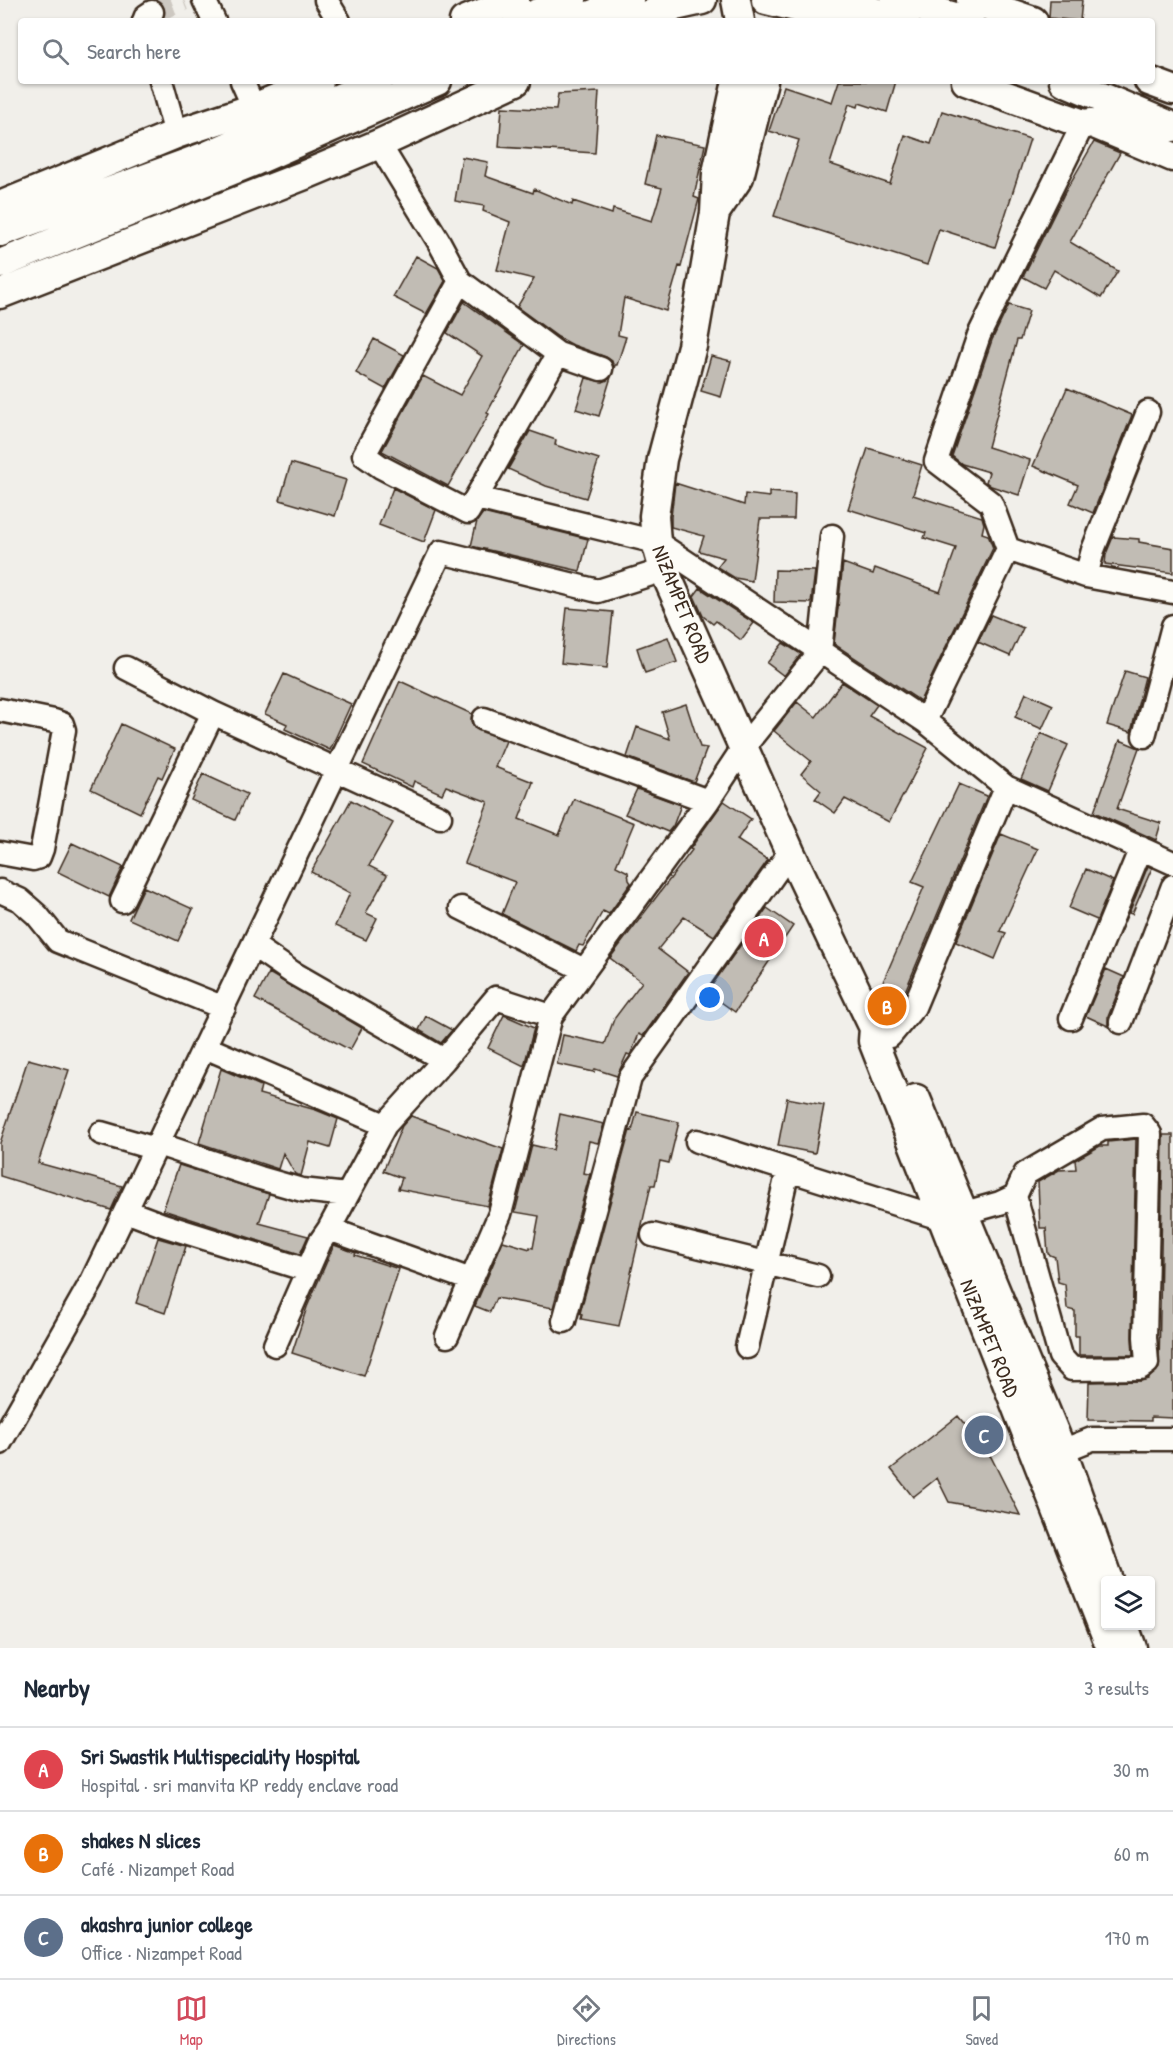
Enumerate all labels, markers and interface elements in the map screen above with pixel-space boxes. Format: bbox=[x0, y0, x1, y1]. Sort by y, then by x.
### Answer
search box bbox=[18, 18, 1155, 84]
icon: search bbox=[39, 35, 72, 68]
text: Search here bbox=[87, 36, 181, 66]
street label: NIZAMPET ROAD bbox=[645, 541, 719, 667]
pin: A bbox=[744, 916, 783, 960]
your location bbox=[695, 983, 724, 1012]
pin: B bbox=[868, 984, 906, 1028]
street label: NIZAMPET ROAD bbox=[953, 1275, 1027, 1401]
pin: C bbox=[964, 1412, 1004, 1458]
map controls bbox=[1101, 1576, 1155, 1630]
button: layers bbox=[1101, 1576, 1155, 1630]
text: Nearby bbox=[24, 1670, 90, 1705]
text: 3 results bbox=[1084, 1674, 1149, 1701]
text: Sri Swastik Multispeciality Hospital bbox=[81, 1741, 359, 1771]
text: A bbox=[39, 1756, 48, 1783]
text: 30 m bbox=[1113, 1756, 1149, 1783]
text: Hospital · sri manvita KP reddy enclave road bbox=[81, 1771, 398, 1798]
text: shakes N slices bbox=[81, 1825, 201, 1855]
text: B bbox=[38, 1840, 49, 1867]
text: 60 m bbox=[1114, 1840, 1149, 1867]
text: Café · Nizampet Road bbox=[81, 1855, 234, 1882]
text: akashra junior college bbox=[81, 1909, 253, 1939]
text: C bbox=[38, 1924, 49, 1951]
text: 170 m bbox=[1105, 1924, 1149, 1951]
text: Office · Nizampet Road bbox=[81, 1939, 242, 1966]
tab: Map bbox=[175, 1992, 208, 2050]
tab: Directions bbox=[557, 1992, 616, 2050]
tab: Saved bbox=[965, 1992, 998, 2050]

